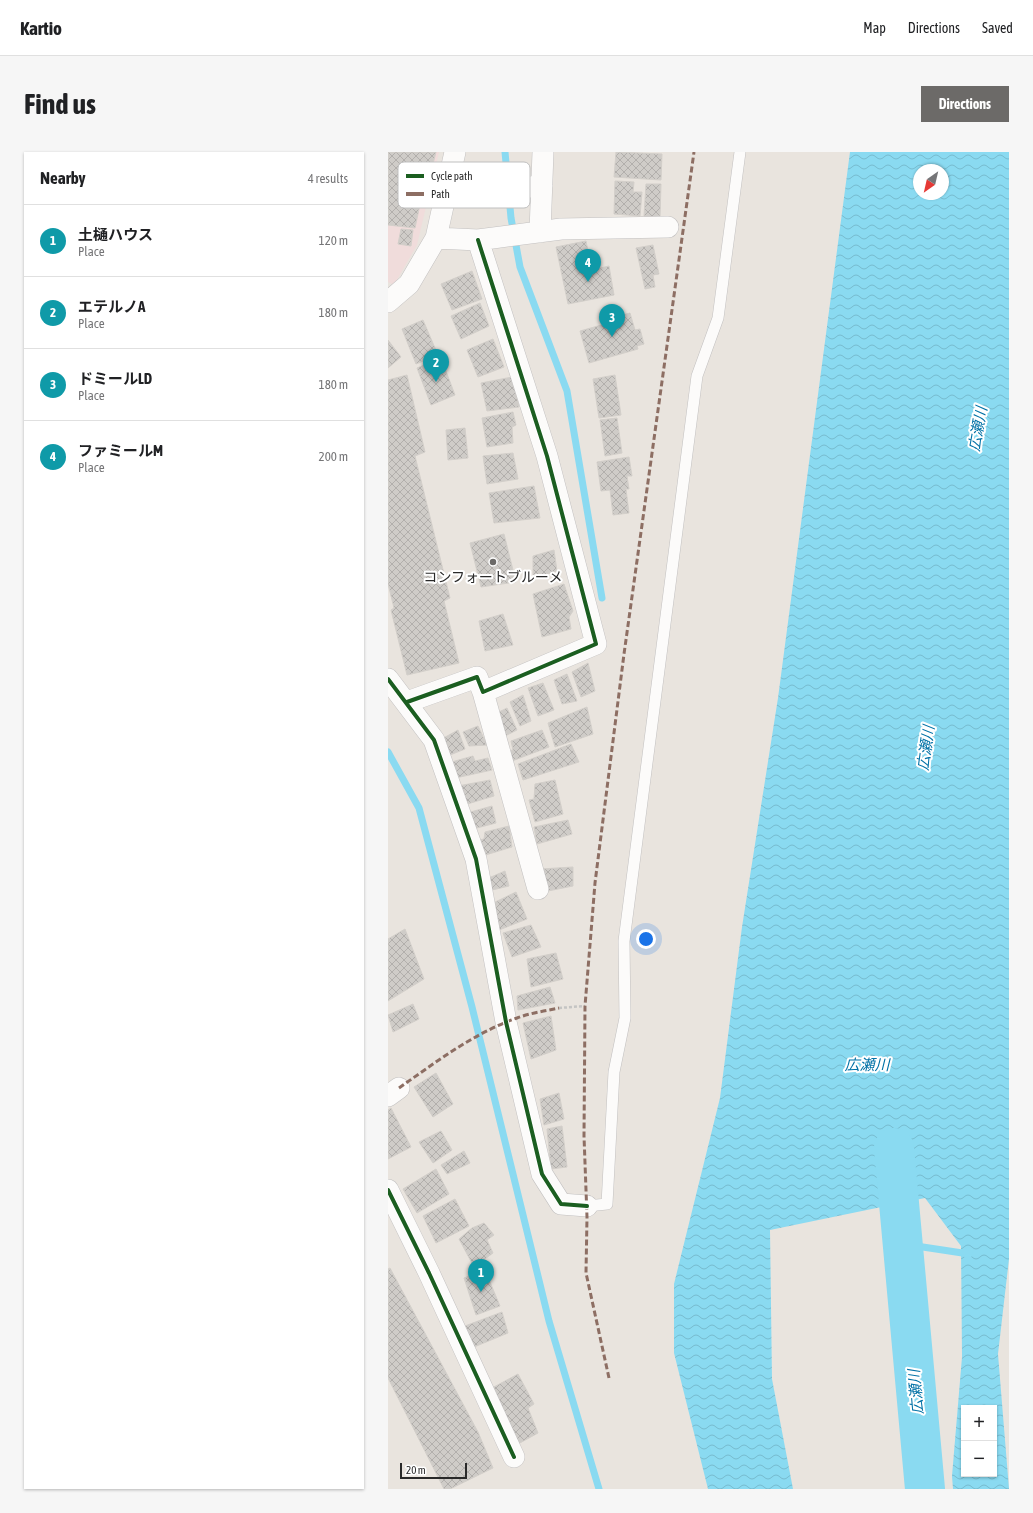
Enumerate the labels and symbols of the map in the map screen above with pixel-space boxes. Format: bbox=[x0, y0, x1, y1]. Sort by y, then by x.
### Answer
legend bbox=[398, 162, 530, 208]
north arrow bbox=[913, 164, 949, 200]
text: Cycle path bbox=[431, 170, 473, 182]
text: Path bbox=[431, 188, 450, 200]
pin: 4 bbox=[575, 249, 601, 282]
pin: 3 bbox=[599, 304, 625, 337]
pin: 2 bbox=[423, 349, 449, 382]
water label: 広瀬川 bbox=[965, 403, 990, 453]
marker: コンフォートブルーメ bbox=[488, 557, 498, 567]
place label: コンフォートブルーメ bbox=[423, 569, 563, 585]
water label: 広瀬川 bbox=[914, 722, 937, 771]
your location bbox=[636, 929, 656, 949]
water label: 広瀬川 bbox=[844, 1056, 891, 1073]
pin: 1 bbox=[468, 1259, 494, 1292]
water label: 広瀬川 bbox=[905, 1367, 926, 1415]
scale bar bbox=[400, 1461, 467, 1480]

